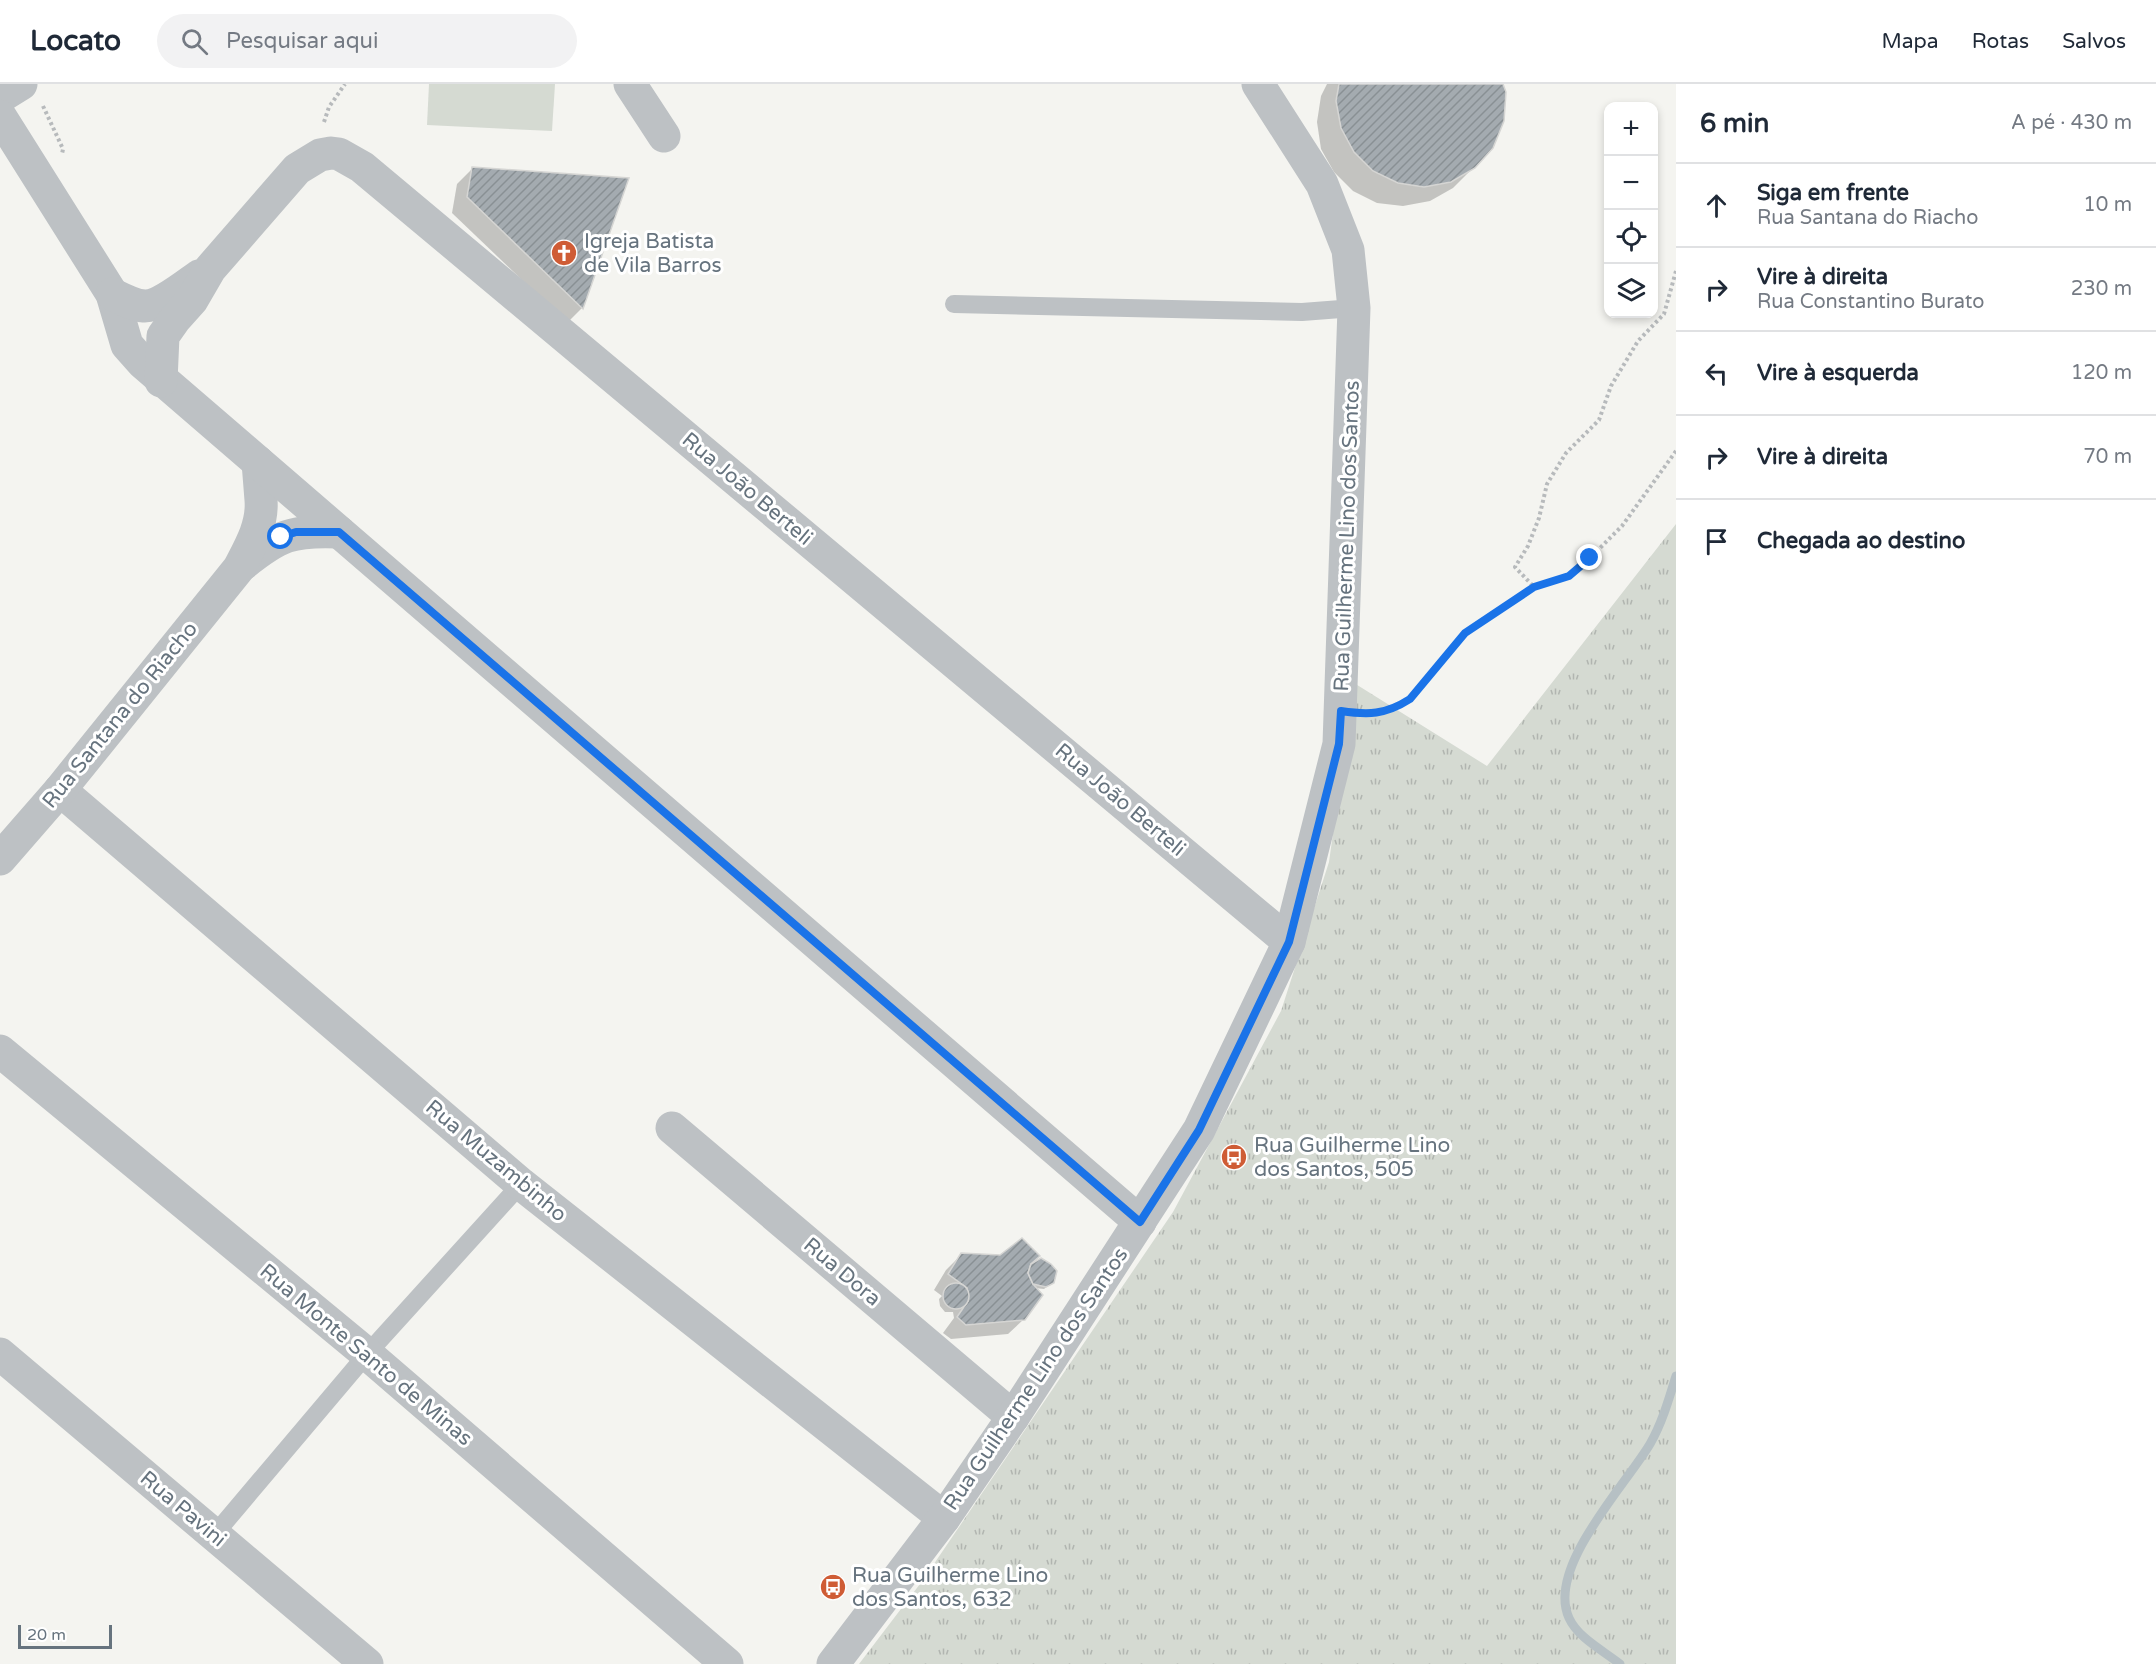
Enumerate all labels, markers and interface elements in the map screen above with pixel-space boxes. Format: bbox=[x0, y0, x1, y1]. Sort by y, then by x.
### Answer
search box bbox=[157, 14, 577, 68]
text: Locato bbox=[30, 24, 121, 58]
icon: search bbox=[178, 25, 211, 58]
text: Pesquisar aqui bbox=[226, 28, 378, 54]
text: Mapa bbox=[1881, 29, 1939, 54]
text: Rotas bbox=[1972, 29, 2029, 54]
text: Salvos bbox=[2062, 29, 2126, 54]
map controls bbox=[1604, 102, 1658, 318]
button: + bbox=[1604, 102, 1658, 156]
text: 6 min bbox=[1700, 108, 1769, 139]
text: A pé · 430 m bbox=[2011, 111, 2132, 135]
button: − bbox=[1604, 156, 1658, 210]
text: Siga em frente bbox=[1757, 180, 1909, 206]
icon: ahead bbox=[1700, 189, 1733, 222]
text: 10 m bbox=[2083, 193, 2132, 217]
text: Rua Santana do Riacho bbox=[1757, 206, 1978, 230]
button: locate bbox=[1604, 210, 1658, 264]
place label: Igreja Batista de Vila Barros bbox=[584, 229, 722, 278]
church icon: Igreja Batista de Vila Barros bbox=[549, 238, 579, 268]
button: layers bbox=[1604, 264, 1658, 318]
text: Vire à direita bbox=[1757, 264, 1888, 290]
icon: right bbox=[1700, 273, 1733, 306]
text: 230 m bbox=[2071, 277, 2132, 301]
text: Rua Constantino Burato bbox=[1757, 290, 1985, 314]
icon: left bbox=[1700, 357, 1733, 390]
text: Vire à esquerda bbox=[1757, 360, 1919, 386]
text: 120 m bbox=[2071, 361, 2132, 385]
street label: Rua Guilherme Lino dos Santos bbox=[1329, 380, 1365, 692]
street label: Rua João Berteli bbox=[677, 427, 817, 551]
icon: right bbox=[1700, 441, 1733, 474]
text: Vire à direita bbox=[1757, 444, 1888, 470]
text: 70 m bbox=[2083, 445, 2132, 469]
route start bbox=[267, 523, 293, 549]
icon: arrive bbox=[1700, 525, 1733, 558]
text: Chegada ao destino bbox=[1757, 528, 1965, 554]
route end bbox=[1576, 544, 1602, 570]
street label: Rua Santana do Riacho bbox=[37, 617, 203, 813]
street label: Rua João Berteli bbox=[1050, 738, 1190, 862]
street label: Rua Muzambinho bbox=[420, 1095, 572, 1227]
place label: Rua Guilherme Lino dos Santos, 505 bbox=[1254, 1133, 1450, 1182]
bus stop icon: Rua Guilherme Lino dos Santos, 505 bbox=[1219, 1142, 1249, 1172]
street label: Rua Dora bbox=[798, 1233, 886, 1311]
street label: Rua Guilherme Lino dos Santos bbox=[939, 1243, 1133, 1515]
street label: Rua Monte Santo de Minas bbox=[255, 1259, 477, 1451]
street label: Rua Pavini bbox=[135, 1466, 231, 1552]
place label: Rua Guilherme Lino dos Santos, 632 bbox=[852, 1563, 1048, 1612]
bus stop icon: Rua Guilherme Lino dos Santos, 632 bbox=[818, 1572, 848, 1602]
scale bar bbox=[18, 1622, 112, 1650]
text: 20 m bbox=[27, 1625, 66, 1645]

